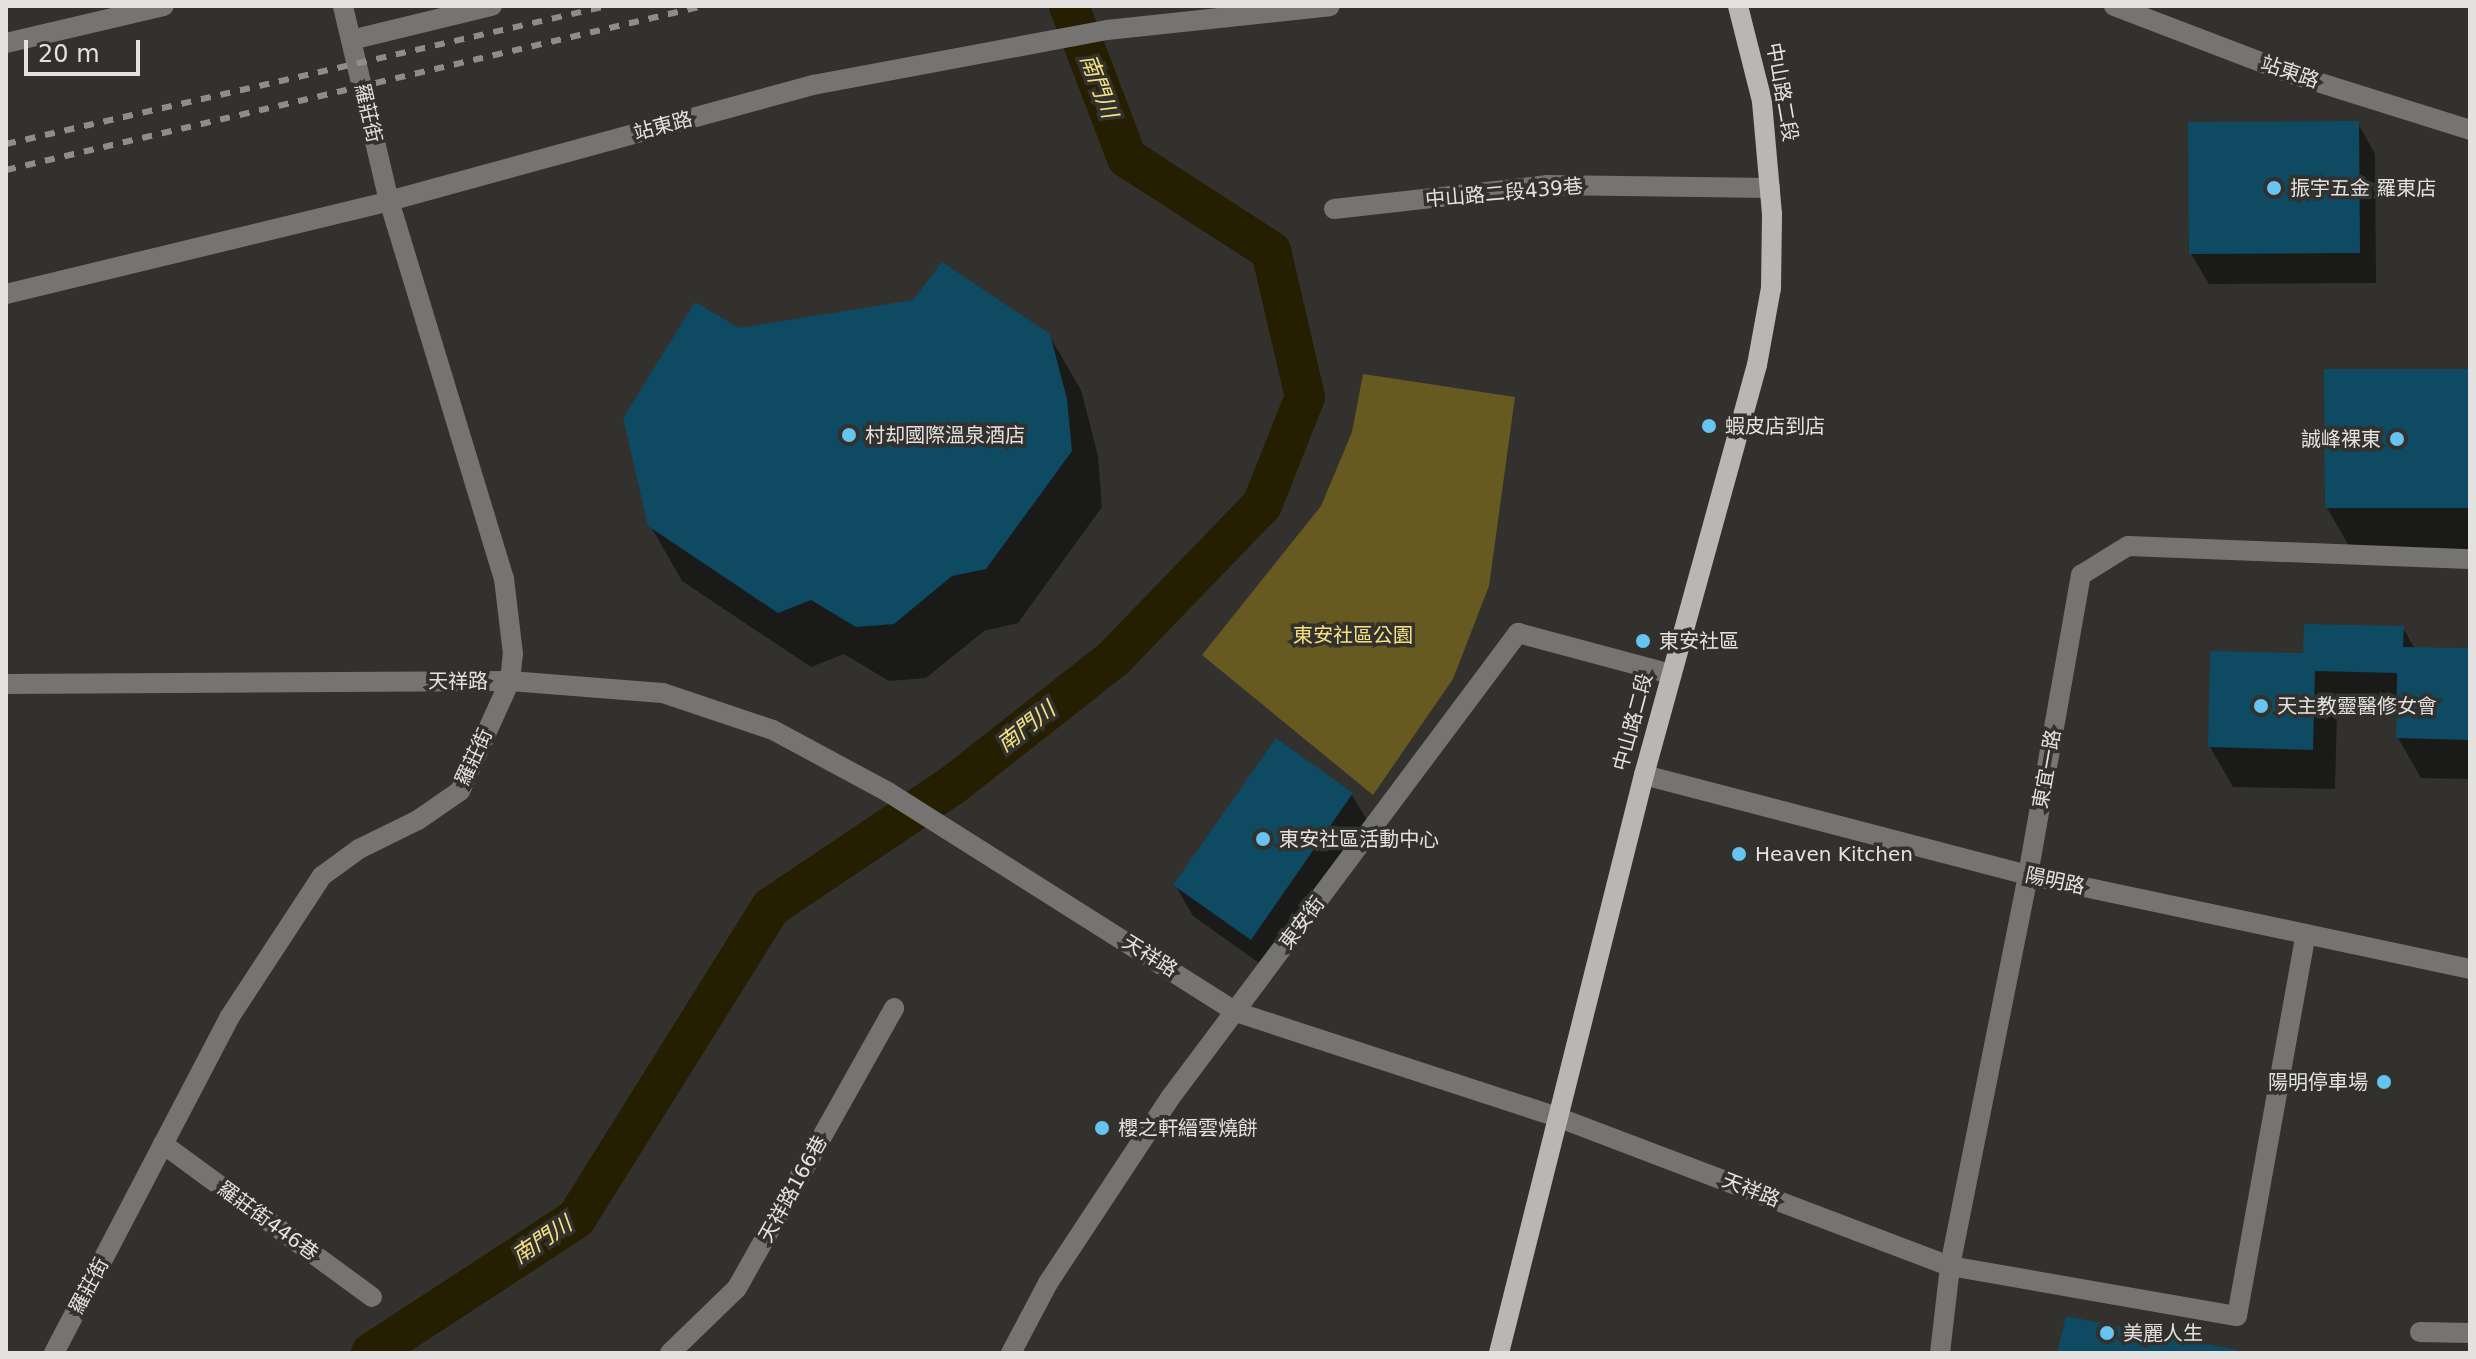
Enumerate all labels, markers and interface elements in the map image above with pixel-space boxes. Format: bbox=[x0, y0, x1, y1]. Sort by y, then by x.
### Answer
scale bar bbox=[28, 24, 144, 74]
text: 20 m bbox=[38, 40, 100, 68]
street label: 中山路二段 bbox=[1761, 41, 1803, 143]
water label: 南門川 bbox=[1075, 50, 1123, 122]
street label: 站東路 bbox=[2258, 51, 2322, 93]
street label: 羅莊街 bbox=[350, 81, 386, 145]
street label: 站東路 bbox=[631, 107, 695, 145]
street label: 中山路二段439巷 bbox=[1424, 174, 1584, 212]
place label: 振宇五金 羅東店 bbox=[2290, 176, 2436, 200]
marker: 振宇五金 羅東店 bbox=[2265, 179, 2283, 197]
place label: 蝦皮店到店 bbox=[1725, 414, 1825, 438]
marker: 蝦皮店到店 bbox=[1700, 417, 1718, 435]
place label: 村却國際溫泉酒店 bbox=[865, 423, 1025, 447]
marker: 村却國際溫泉酒店 bbox=[840, 426, 858, 444]
place label: 誠峰裸東 bbox=[2301, 427, 2381, 451]
marker: 誠峰裸東 bbox=[2388, 430, 2406, 448]
park label: 東安社區公園 bbox=[1293, 623, 1413, 647]
place label: 東安社區 bbox=[1659, 629, 1739, 653]
marker: 東安社區 bbox=[1634, 632, 1652, 650]
street label: 天祥路 bbox=[428, 669, 488, 693]
street label: 中山路二段 bbox=[1608, 671, 1658, 773]
place label: 天主教靈醫修女會 bbox=[2277, 694, 2437, 718]
water label: 南門川 bbox=[992, 696, 1060, 758]
marker: 天主教靈醫修女會 bbox=[2252, 697, 2270, 715]
street label: 羅莊街 bbox=[450, 725, 498, 789]
street label: 東宜一路 bbox=[2028, 728, 2066, 810]
place label: 東安社區活動中心 bbox=[1279, 827, 1439, 851]
marker: 東安社區活動中心 bbox=[1254, 830, 1272, 848]
place label: Heaven Kitchen bbox=[1755, 842, 1913, 866]
marker: Heaven Kitchen bbox=[1730, 845, 1748, 863]
street label: 陽明路 bbox=[2023, 863, 2087, 899]
street label: 東安街 bbox=[1274, 892, 1330, 954]
street label: 天祥路 bbox=[1118, 930, 1182, 982]
place label: 陽明停車場 bbox=[2268, 1070, 2368, 1094]
marker: 陽明停車場 bbox=[2375, 1073, 2393, 1091]
place label: 櫻之軒縉雲燒餅 bbox=[1118, 1116, 1258, 1140]
marker: 櫻之軒縉雲燒餅 bbox=[1093, 1119, 1111, 1137]
street label: 天祥路166巷 bbox=[754, 1132, 832, 1246]
street label: 天祥路 bbox=[1719, 1168, 1783, 1212]
street label: 羅莊街446巷 bbox=[213, 1177, 323, 1265]
water label: 南門川 bbox=[507, 1211, 577, 1269]
street label: 羅莊街 bbox=[64, 1254, 114, 1318]
place label: 美麗人生 bbox=[2123, 1321, 2203, 1345]
marker: 美麗人生 bbox=[2098, 1324, 2116, 1342]

